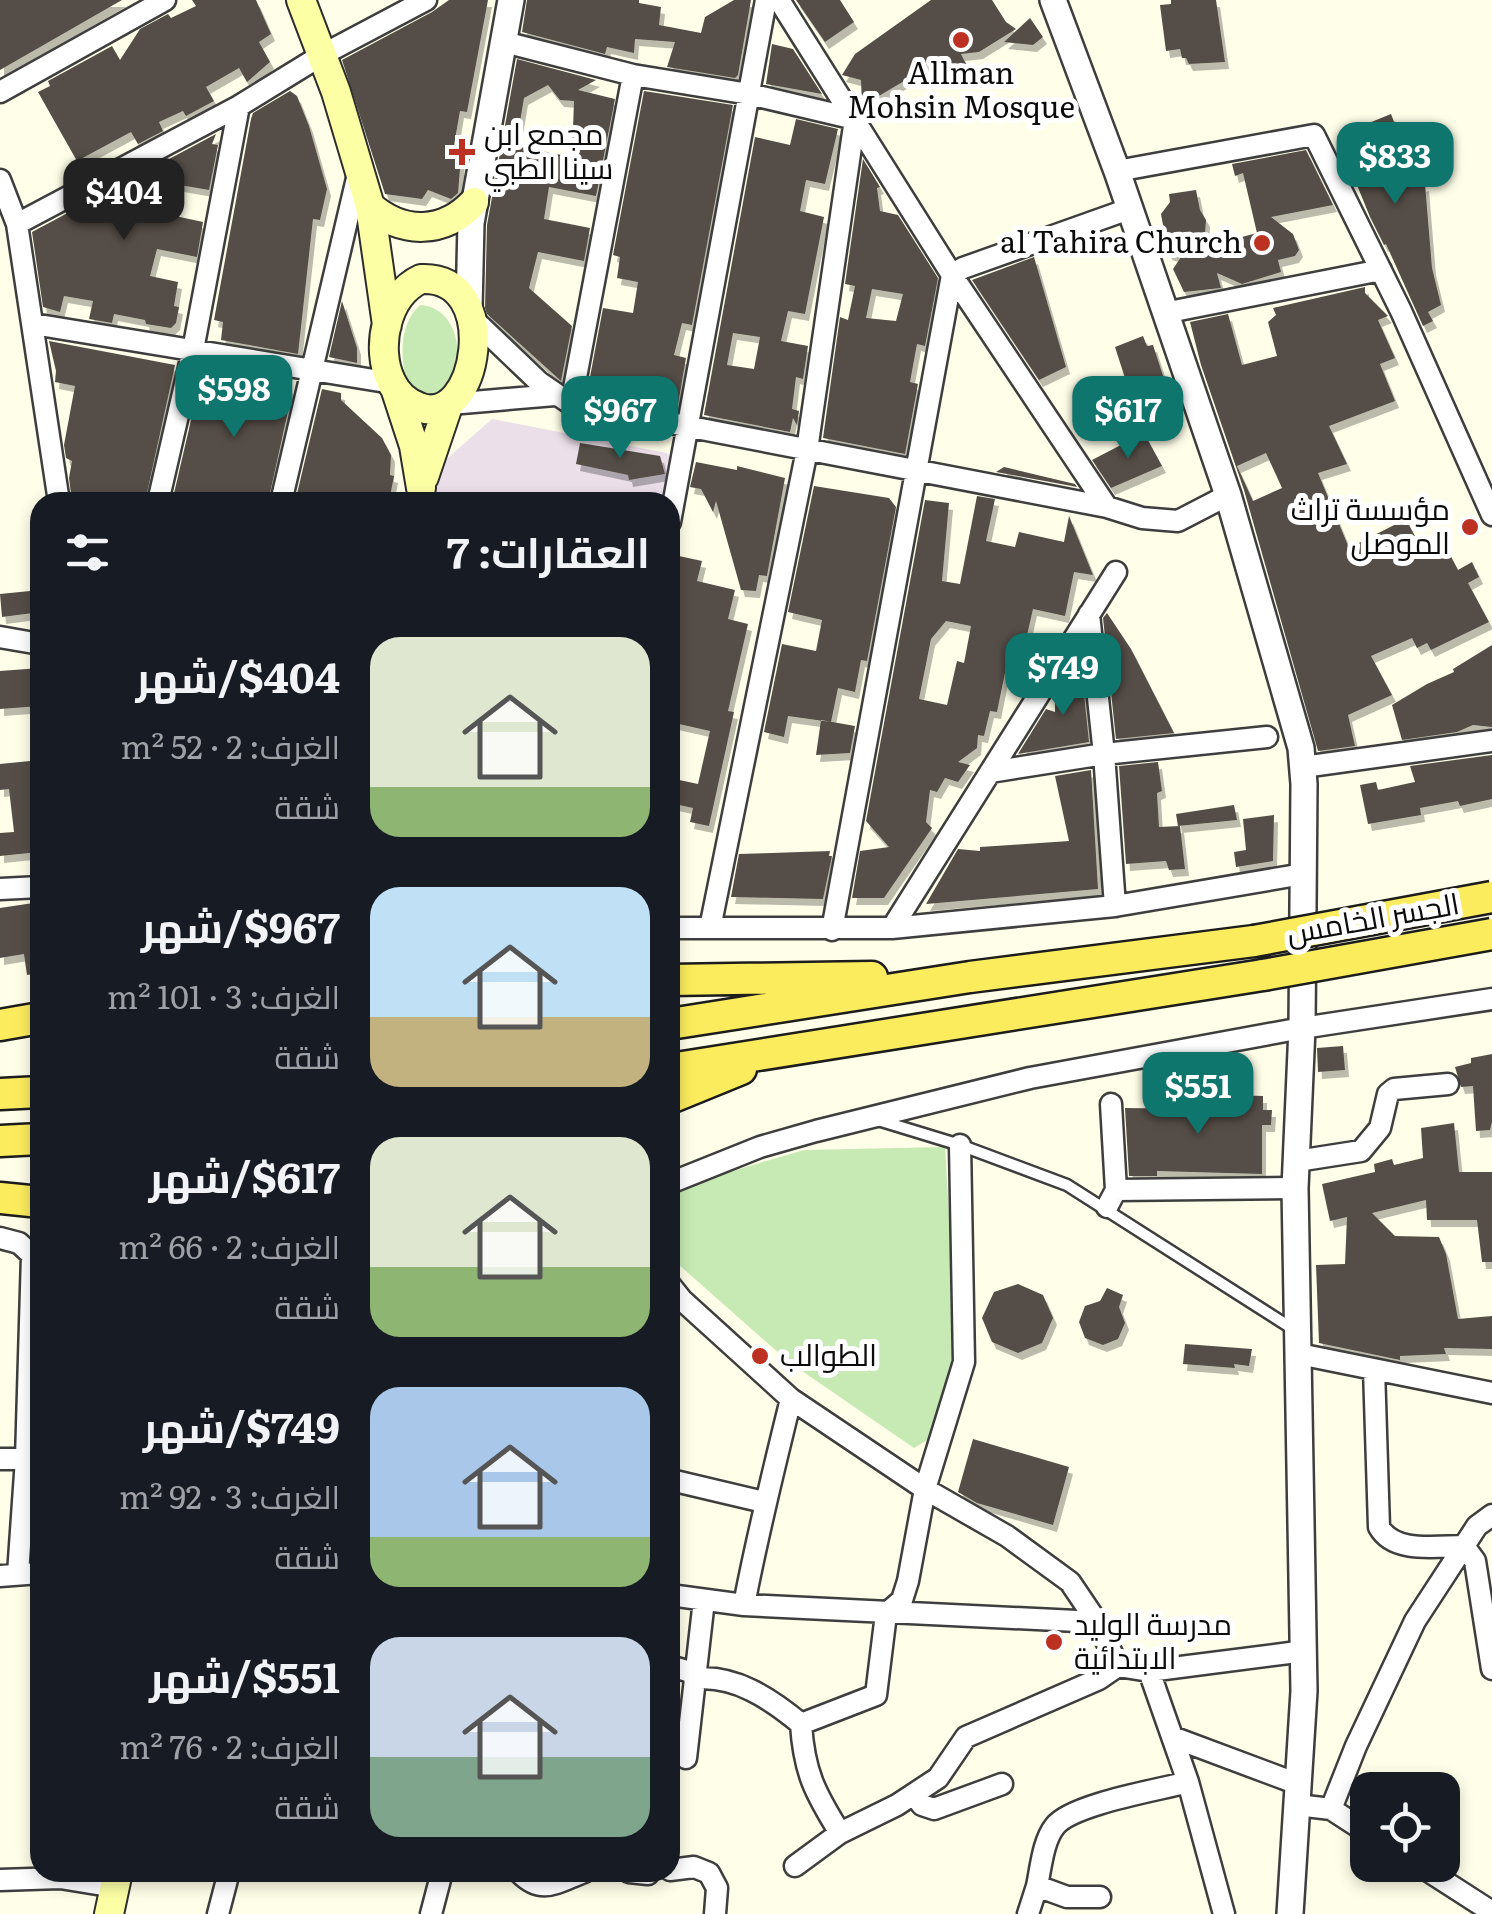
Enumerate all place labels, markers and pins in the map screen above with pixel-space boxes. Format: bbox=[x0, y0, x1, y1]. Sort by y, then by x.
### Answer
marker: Allman Mohsin Mosque bbox=[950, 29, 972, 51]
place label: Allman Mohsin Mosque bbox=[847, 49, 1075, 127]
place label: مجمع ابن سينا الطبي bbox=[484, 110, 613, 192]
pin: $833 bbox=[1336, 122, 1454, 207]
marker: مجمع ابن سينا الطبي bbox=[449, 139, 475, 165]
pin: $404 bbox=[65, 158, 183, 243]
place label: al Tahira Church bbox=[1000, 218, 1242, 262]
marker: al Tahira Church bbox=[1251, 232, 1273, 254]
pin: $598 bbox=[175, 355, 293, 440]
pin: $967 bbox=[561, 376, 679, 461]
pin: $617 bbox=[1069, 376, 1187, 461]
place label: مؤسسة تراث الموصل bbox=[1291, 485, 1450, 563]
marker: مؤسسة تراث الموصل bbox=[1459, 516, 1481, 538]
pin: $749 bbox=[1004, 633, 1122, 718]
pin: $551 bbox=[1139, 1052, 1257, 1137]
place label: الطوالب bbox=[780, 1331, 877, 1375]
marker: الطوالب bbox=[749, 1345, 771, 1367]
place label: مدرسة الوليد الابتدائية bbox=[1074, 1600, 1232, 1678]
marker: مدرسة الوليد الابتدائية bbox=[1043, 1631, 1065, 1653]

